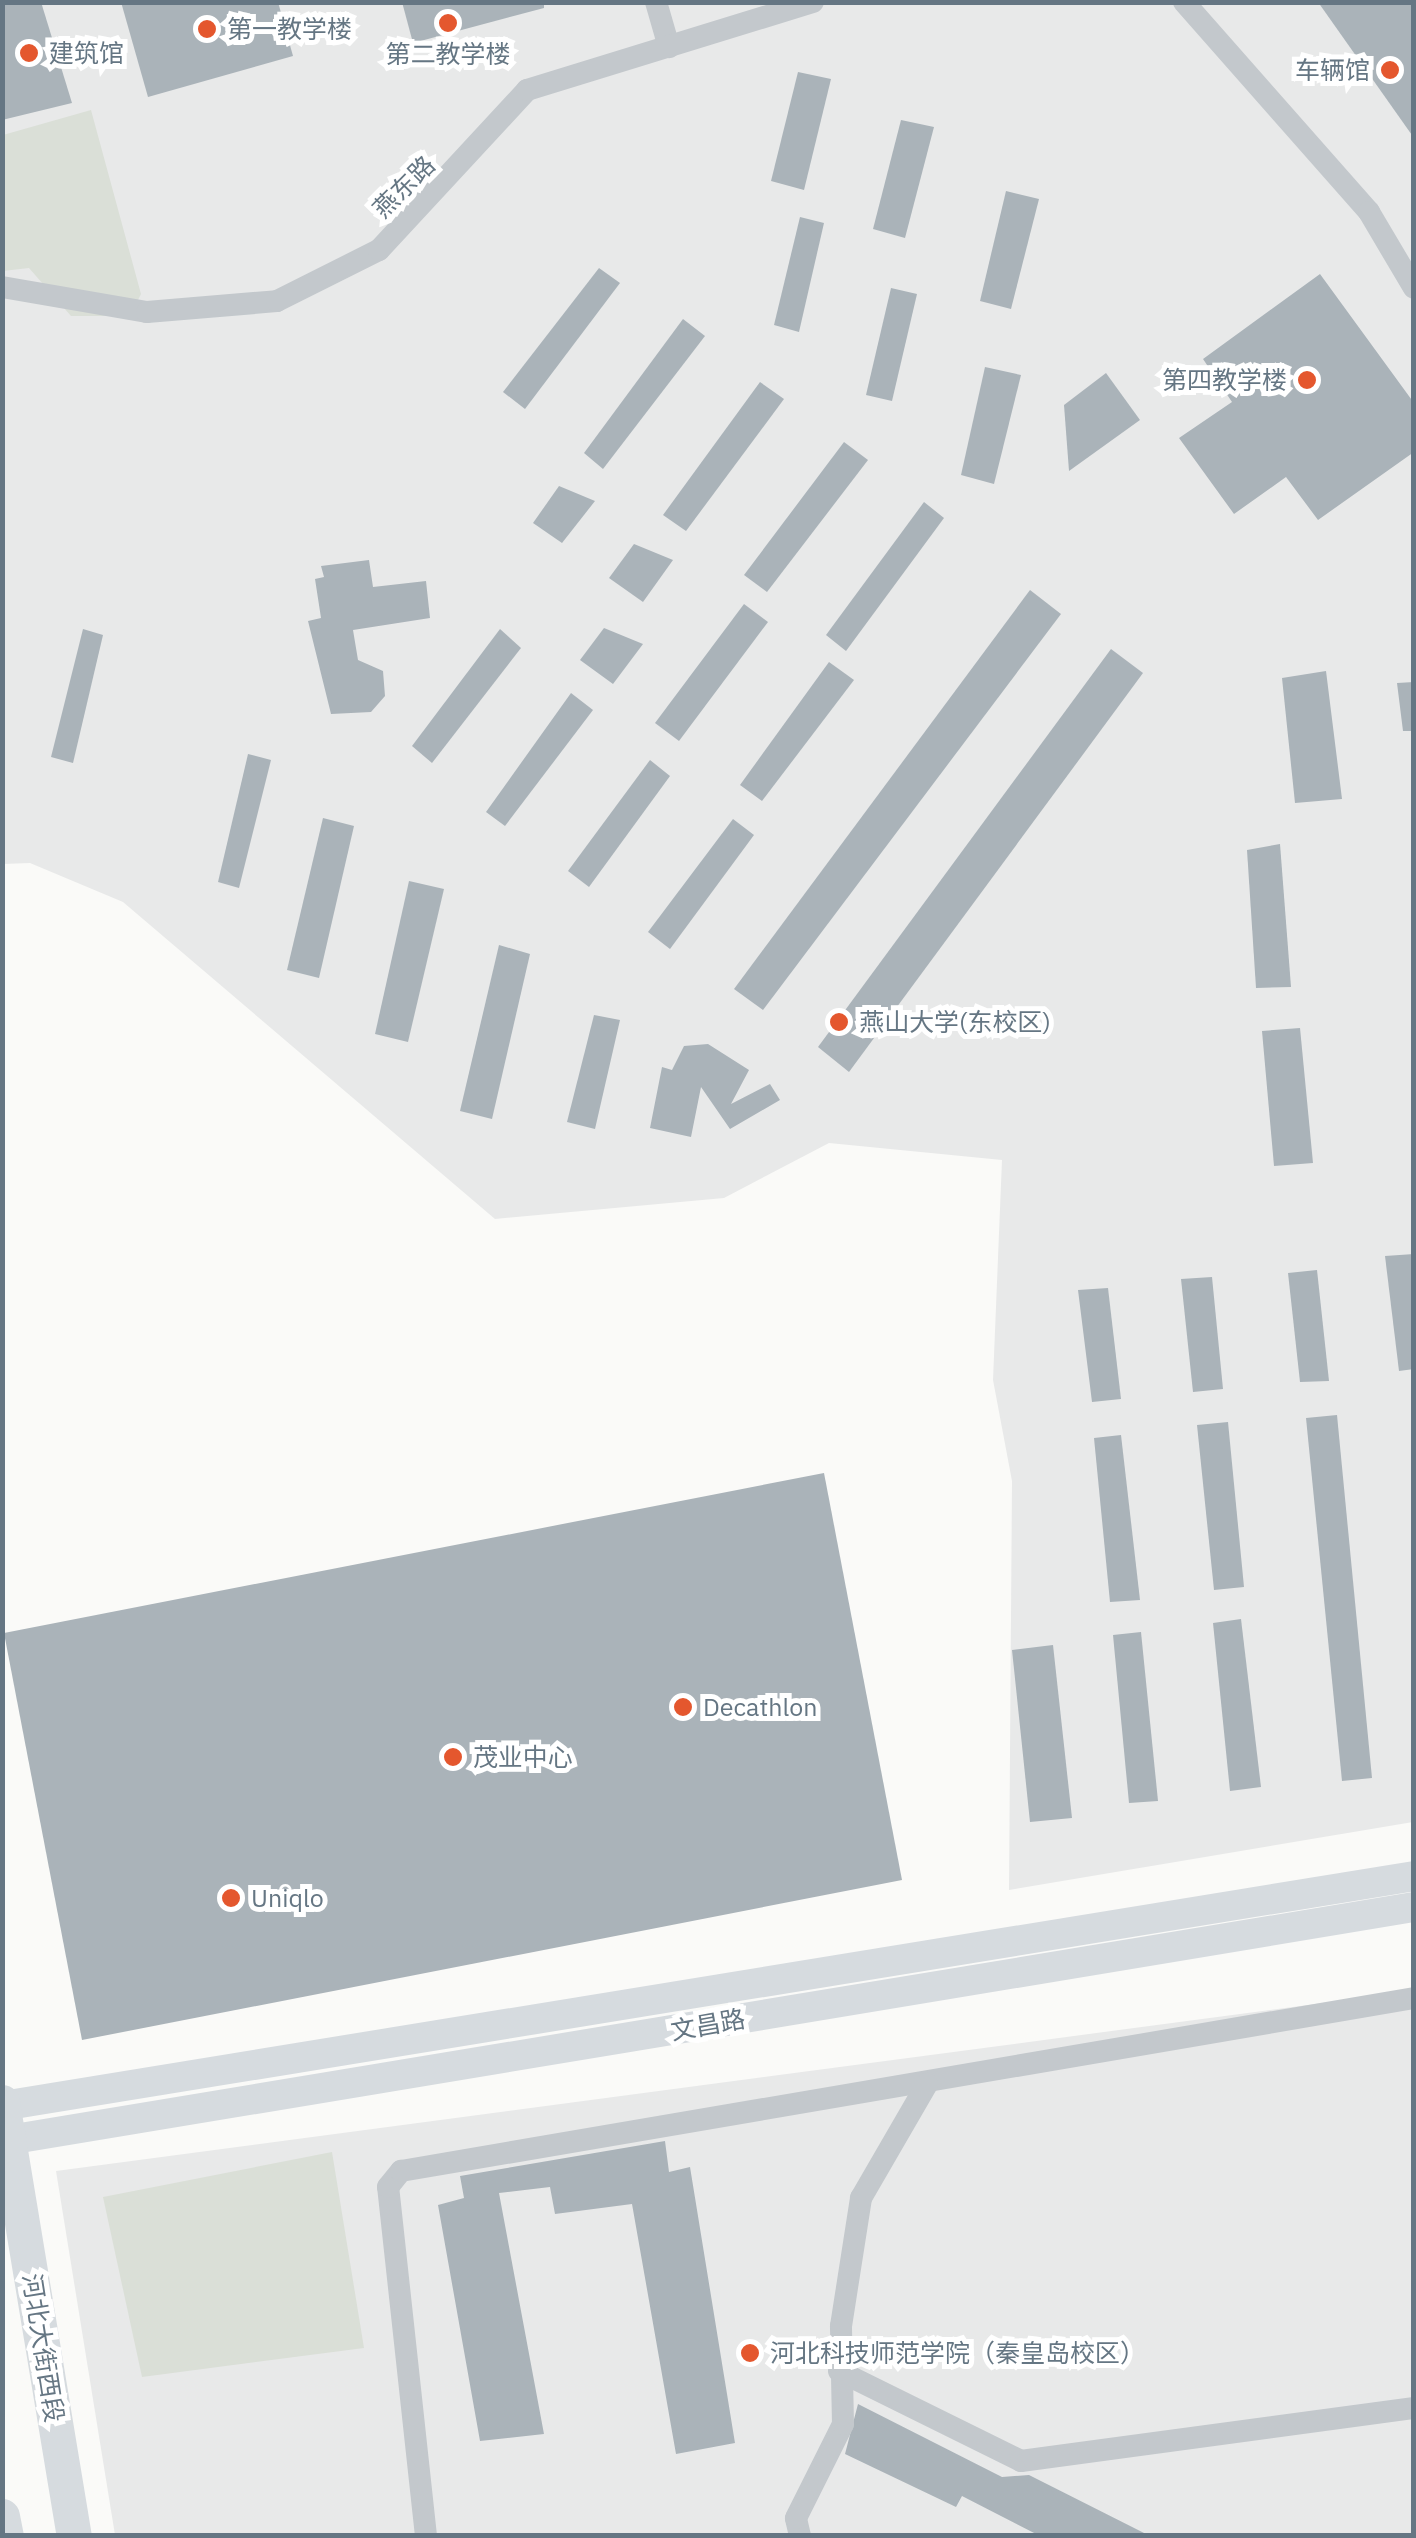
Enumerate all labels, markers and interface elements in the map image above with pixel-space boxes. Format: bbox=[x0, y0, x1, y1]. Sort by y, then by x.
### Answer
marker: 第二教学楼 bbox=[437, 12, 459, 34]
place label: 第一教学楼 bbox=[227, 14, 352, 44]
marker: 第一教学楼 bbox=[196, 18, 218, 40]
place label: 建筑馆 bbox=[49, 38, 124, 68]
place label: 第二教学楼 bbox=[386, 39, 510, 69]
marker: 建筑馆 bbox=[18, 42, 40, 64]
place label: 车辆馆 bbox=[1295, 55, 1370, 85]
marker: 车辆馆 bbox=[1379, 59, 1401, 81]
street label: 燕东路 bbox=[367, 150, 441, 224]
place label: 第四教学楼 bbox=[1162, 365, 1287, 395]
marker: 第四教学楼 bbox=[1296, 369, 1318, 391]
place label: 燕山大学(东校区) bbox=[859, 1007, 1051, 1037]
marker: 燕山大学(东校区) bbox=[828, 1011, 850, 1033]
place label: Decathlon bbox=[703, 1692, 817, 1722]
marker: Decathlon bbox=[672, 1696, 694, 1718]
place label: 茂业中心 bbox=[473, 1742, 573, 1772]
marker: 茂业中心 bbox=[442, 1746, 464, 1768]
place label: Uniqlo bbox=[251, 1883, 324, 1913]
marker: Uniqlo bbox=[220, 1887, 242, 1909]
street label: 文昌路 bbox=[668, 2004, 748, 2046]
street label: 河北大街西段 bbox=[16, 2272, 70, 2424]
place label: 河北科技师范学院（秦皇岛校区） bbox=[770, 2338, 1145, 2368]
marker: 河北科技师范学院（秦皇岛校区） bbox=[739, 2342, 761, 2364]

